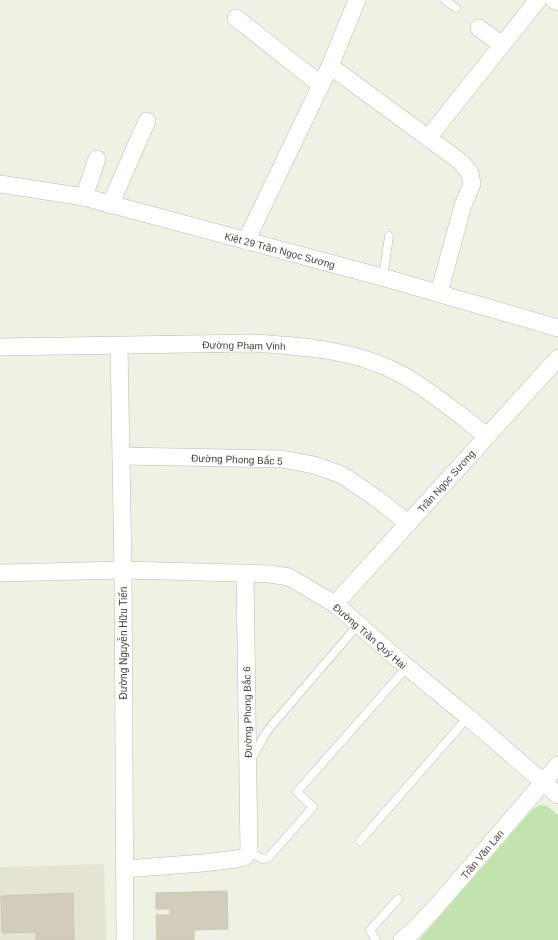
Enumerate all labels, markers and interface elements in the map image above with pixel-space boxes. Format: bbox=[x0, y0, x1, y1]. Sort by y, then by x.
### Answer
street label: Kiệt 29 Trần Ngọc Sương bbox=[223, 230, 336, 271]
street label: Đường Phạm Vinh bbox=[202, 339, 286, 352]
street label: Trần Ngọc Sương bbox=[415, 448, 477, 515]
street label: Đường Phong Bắc 5 bbox=[191, 451, 283, 467]
street label: Đường Nguyễn Hữu Tiến bbox=[117, 587, 129, 699]
street label: Đường Trần Quý Hai bbox=[331, 602, 408, 671]
street label: Đường Phong Bắc 6 bbox=[240, 666, 254, 758]
street label: Trần Văn Lan bbox=[459, 828, 506, 881]

